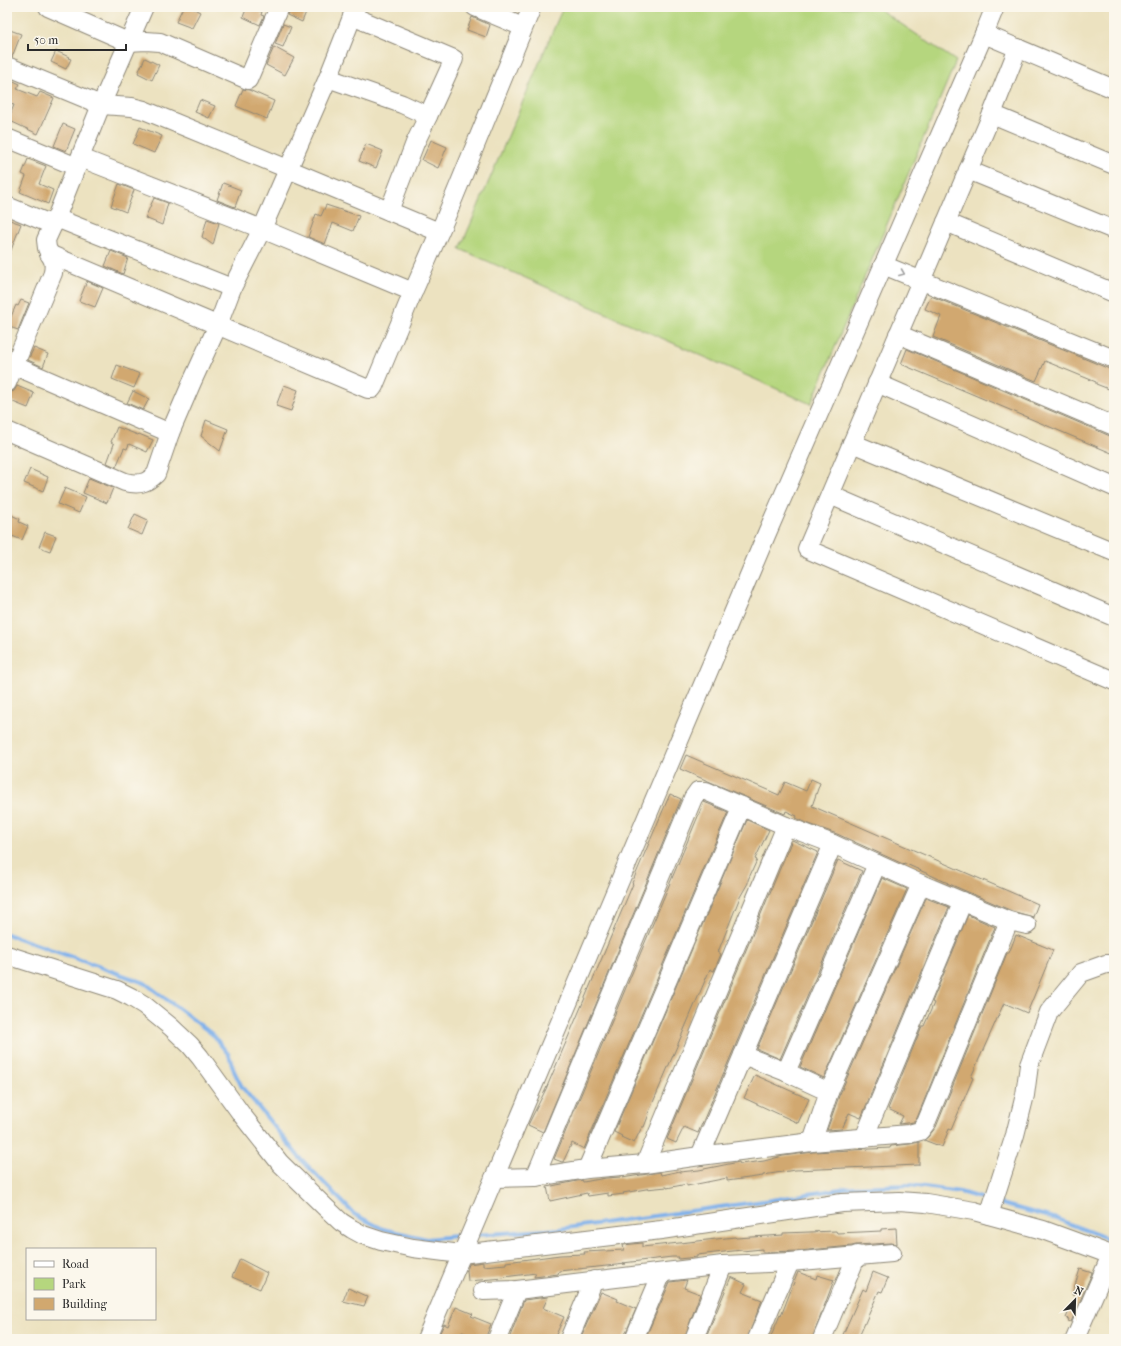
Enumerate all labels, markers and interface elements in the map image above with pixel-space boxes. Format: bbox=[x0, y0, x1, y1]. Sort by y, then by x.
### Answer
scale bar bbox=[28, 26, 126, 52]
text: 50 m bbox=[34, 33, 58, 47]
one-way arrow bbox=[899, 268, 906, 276]
legend bbox=[26, 1248, 156, 1320]
text: Road bbox=[62, 1257, 89, 1271]
text: Park bbox=[62, 1277, 87, 1291]
north arrow bbox=[1055, 1280, 1095, 1320]
text: N bbox=[1072, 1284, 1086, 1299]
text: Building bbox=[62, 1297, 107, 1311]

